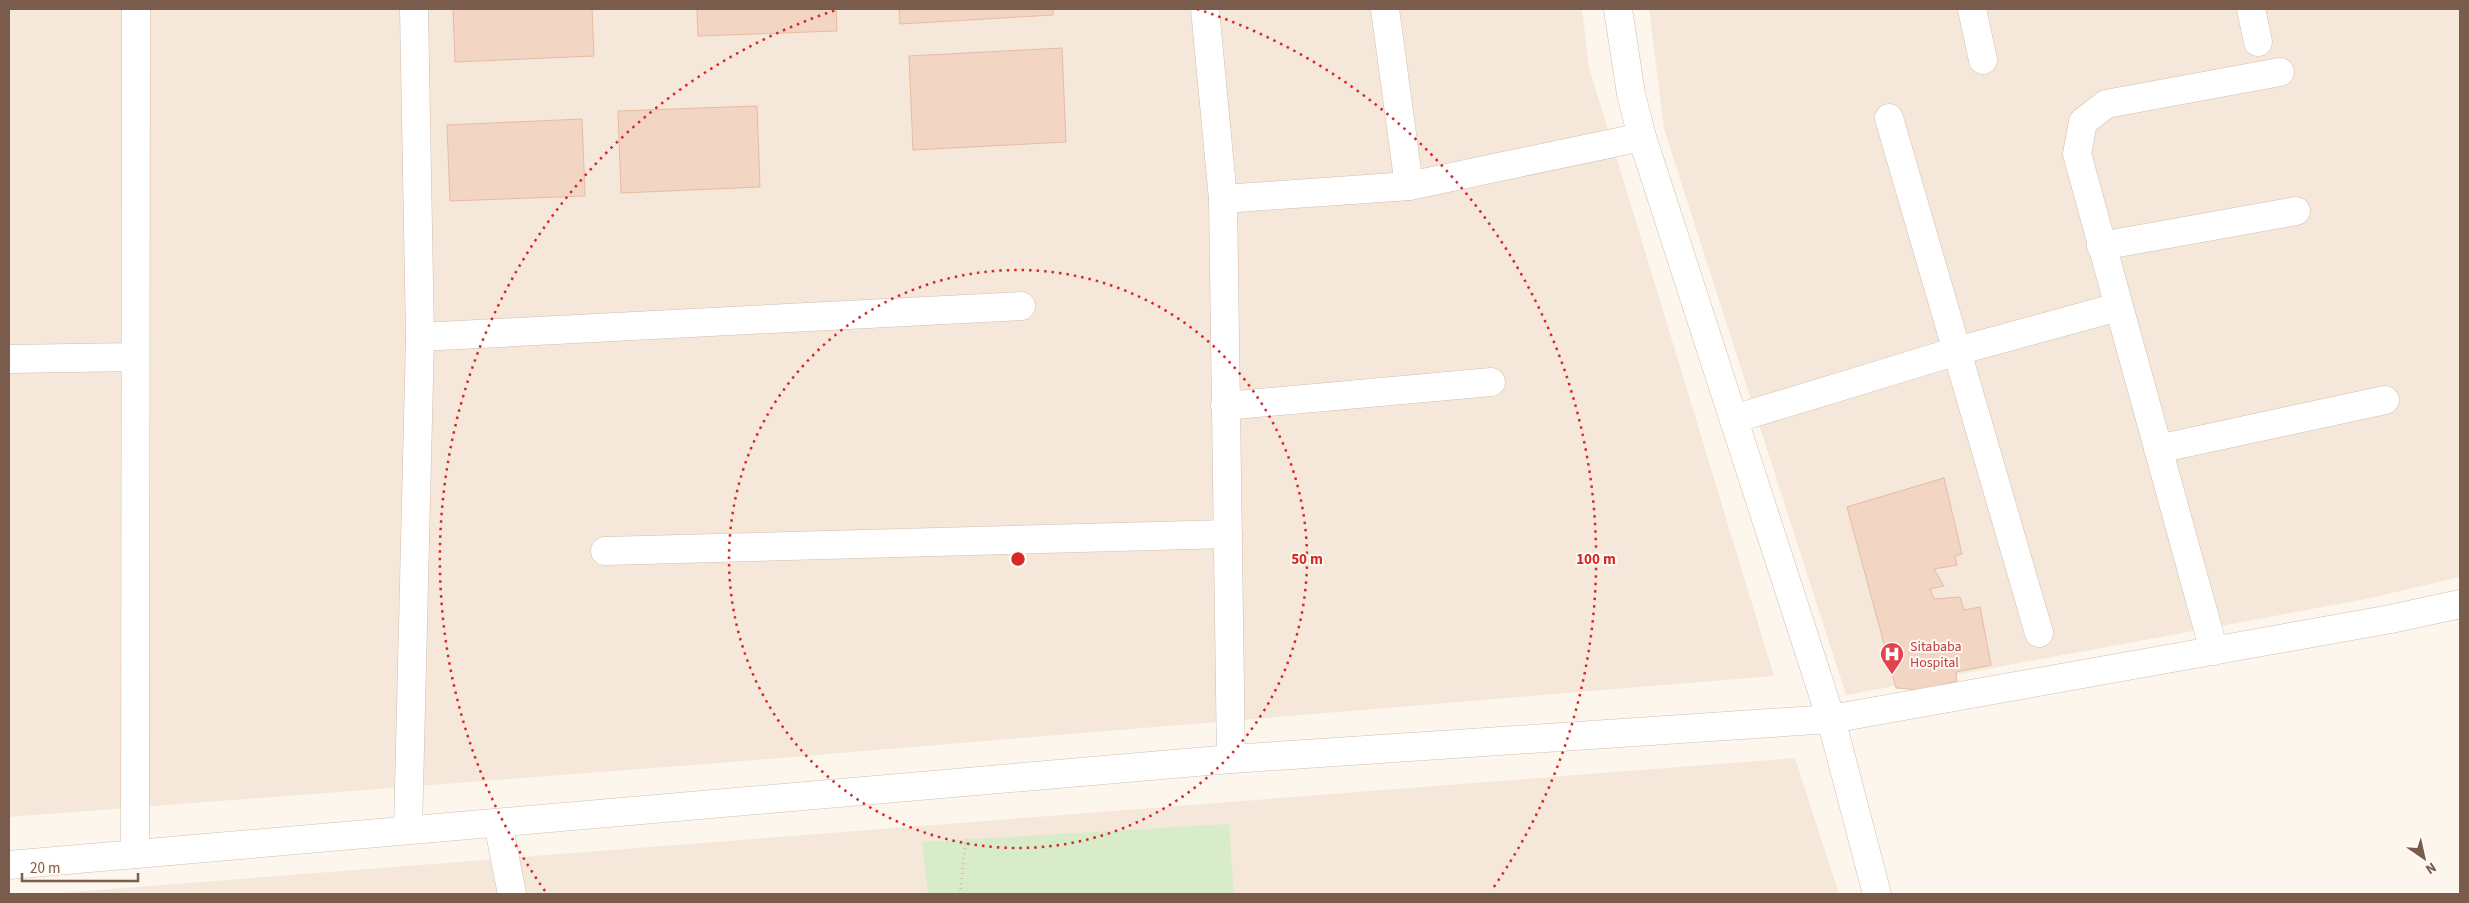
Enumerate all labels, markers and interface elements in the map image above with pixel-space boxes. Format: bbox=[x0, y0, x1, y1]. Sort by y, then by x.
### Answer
text: 50 m bbox=[1291, 549, 1323, 570]
text: 100 m bbox=[1576, 549, 1616, 570]
centre of rings bbox=[1009, 550, 1027, 568]
place label: Sitababa Hospital bbox=[1910, 637, 1962, 673]
hospital icon: Sitababa Hospital bbox=[1879, 641, 1905, 675]
north arrow bbox=[2399, 833, 2449, 883]
scale bar bbox=[22, 850, 139, 882]
text: N bbox=[2421, 857, 2440, 879]
text: 20 m bbox=[30, 858, 60, 879]

